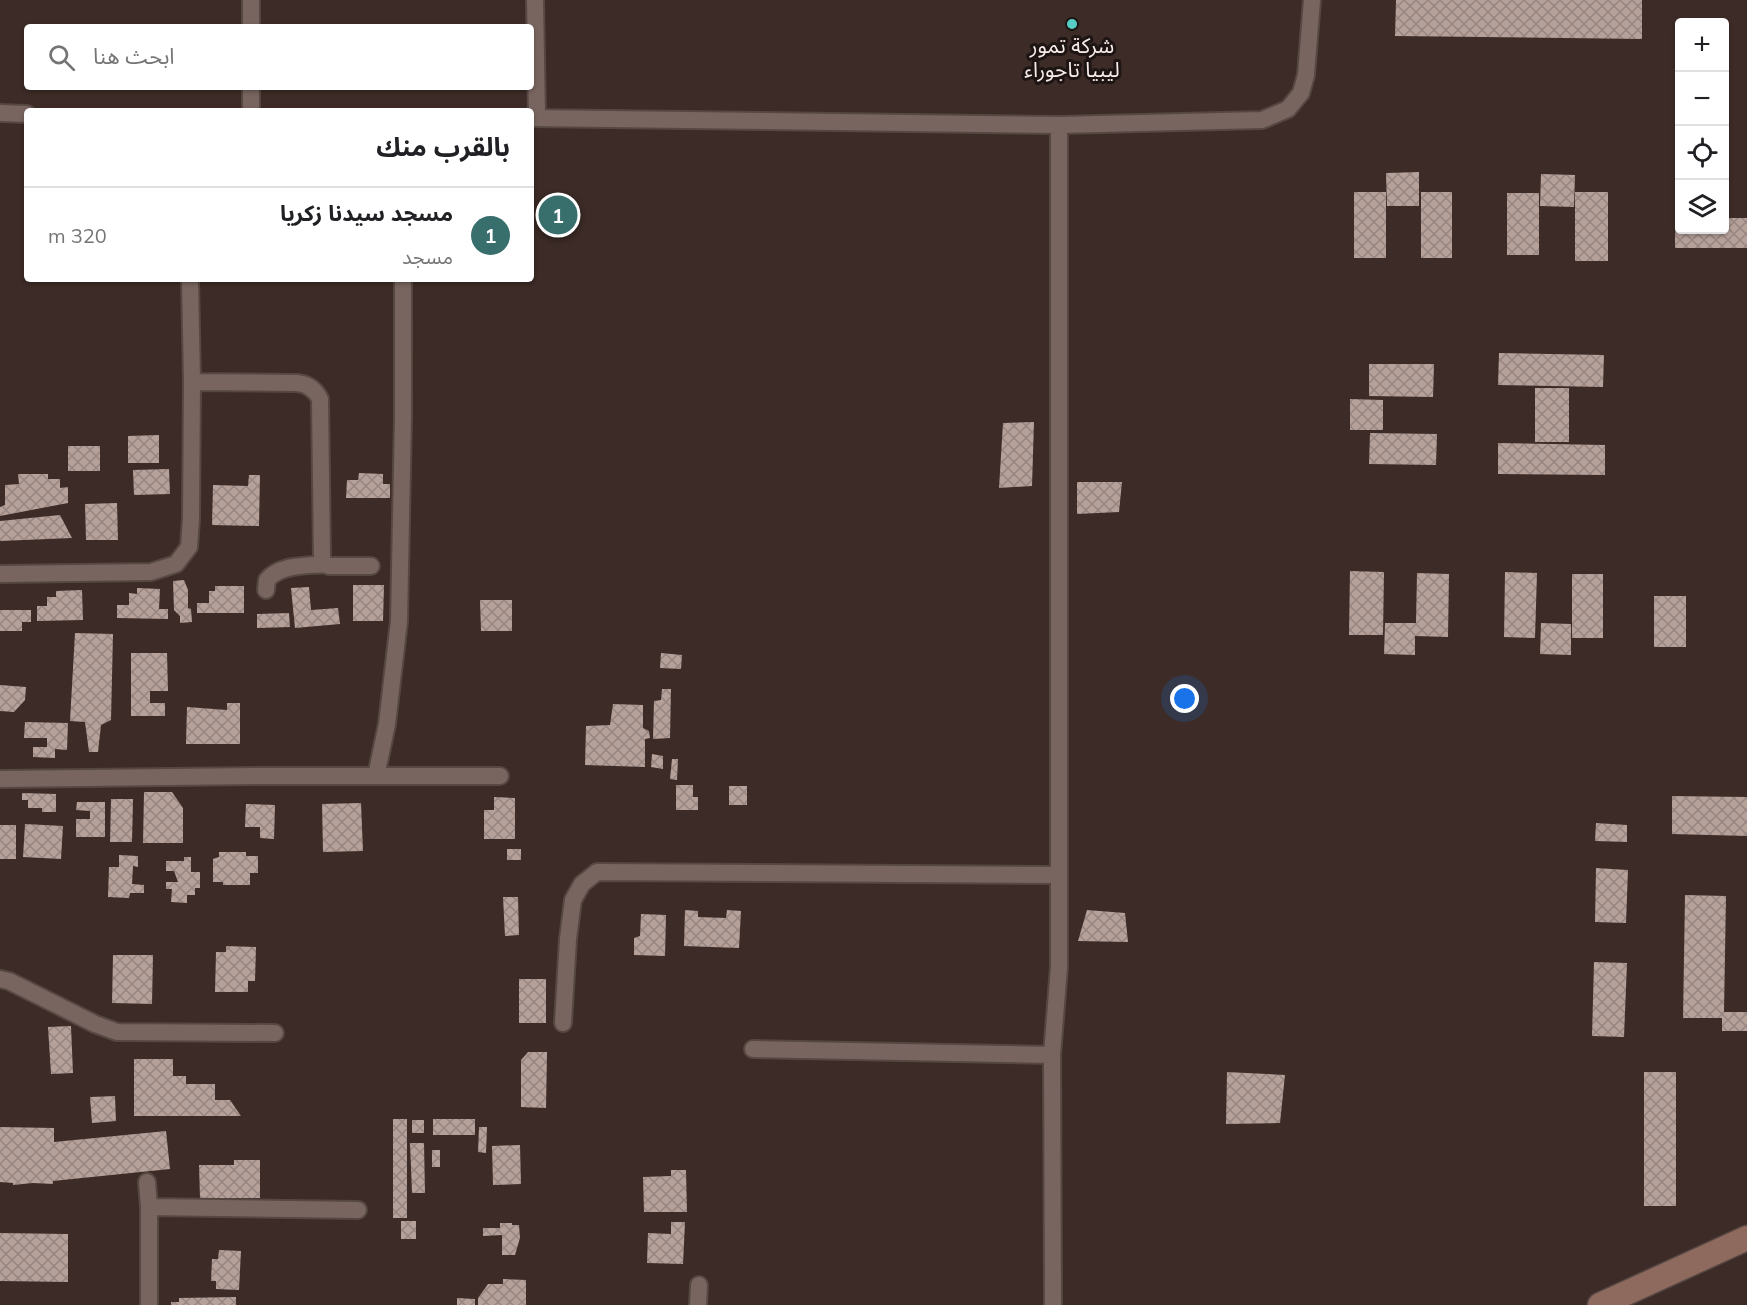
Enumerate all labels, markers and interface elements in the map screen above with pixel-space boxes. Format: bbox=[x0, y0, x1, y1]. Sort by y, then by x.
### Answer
marker: شركة تمور ليبيا تاجوراء bbox=[1065, 17, 1079, 31]
map controls bbox=[1675, 18, 1729, 234]
button: + bbox=[1675, 18, 1729, 72]
search box bbox=[24, 24, 534, 90]
place label: شركة تمور ليبيا تاجوراء bbox=[1024, 32, 1120, 82]
icon: search bbox=[45, 41, 78, 74]
text: ابحث هنا bbox=[93, 42, 175, 70]
button: − bbox=[1675, 72, 1729, 126]
button: locate bbox=[1675, 126, 1729, 180]
text: بالقرب منك bbox=[376, 130, 510, 163]
button: layers bbox=[1675, 180, 1729, 234]
pin: 1 bbox=[538, 192, 578, 238]
text: مسجد سيدنا زكريا bbox=[280, 199, 453, 227]
text: 320 m bbox=[48, 223, 107, 248]
text: 1 bbox=[485, 223, 497, 248]
text: مسجد bbox=[402, 244, 453, 269]
your location bbox=[1170, 684, 1199, 713]

